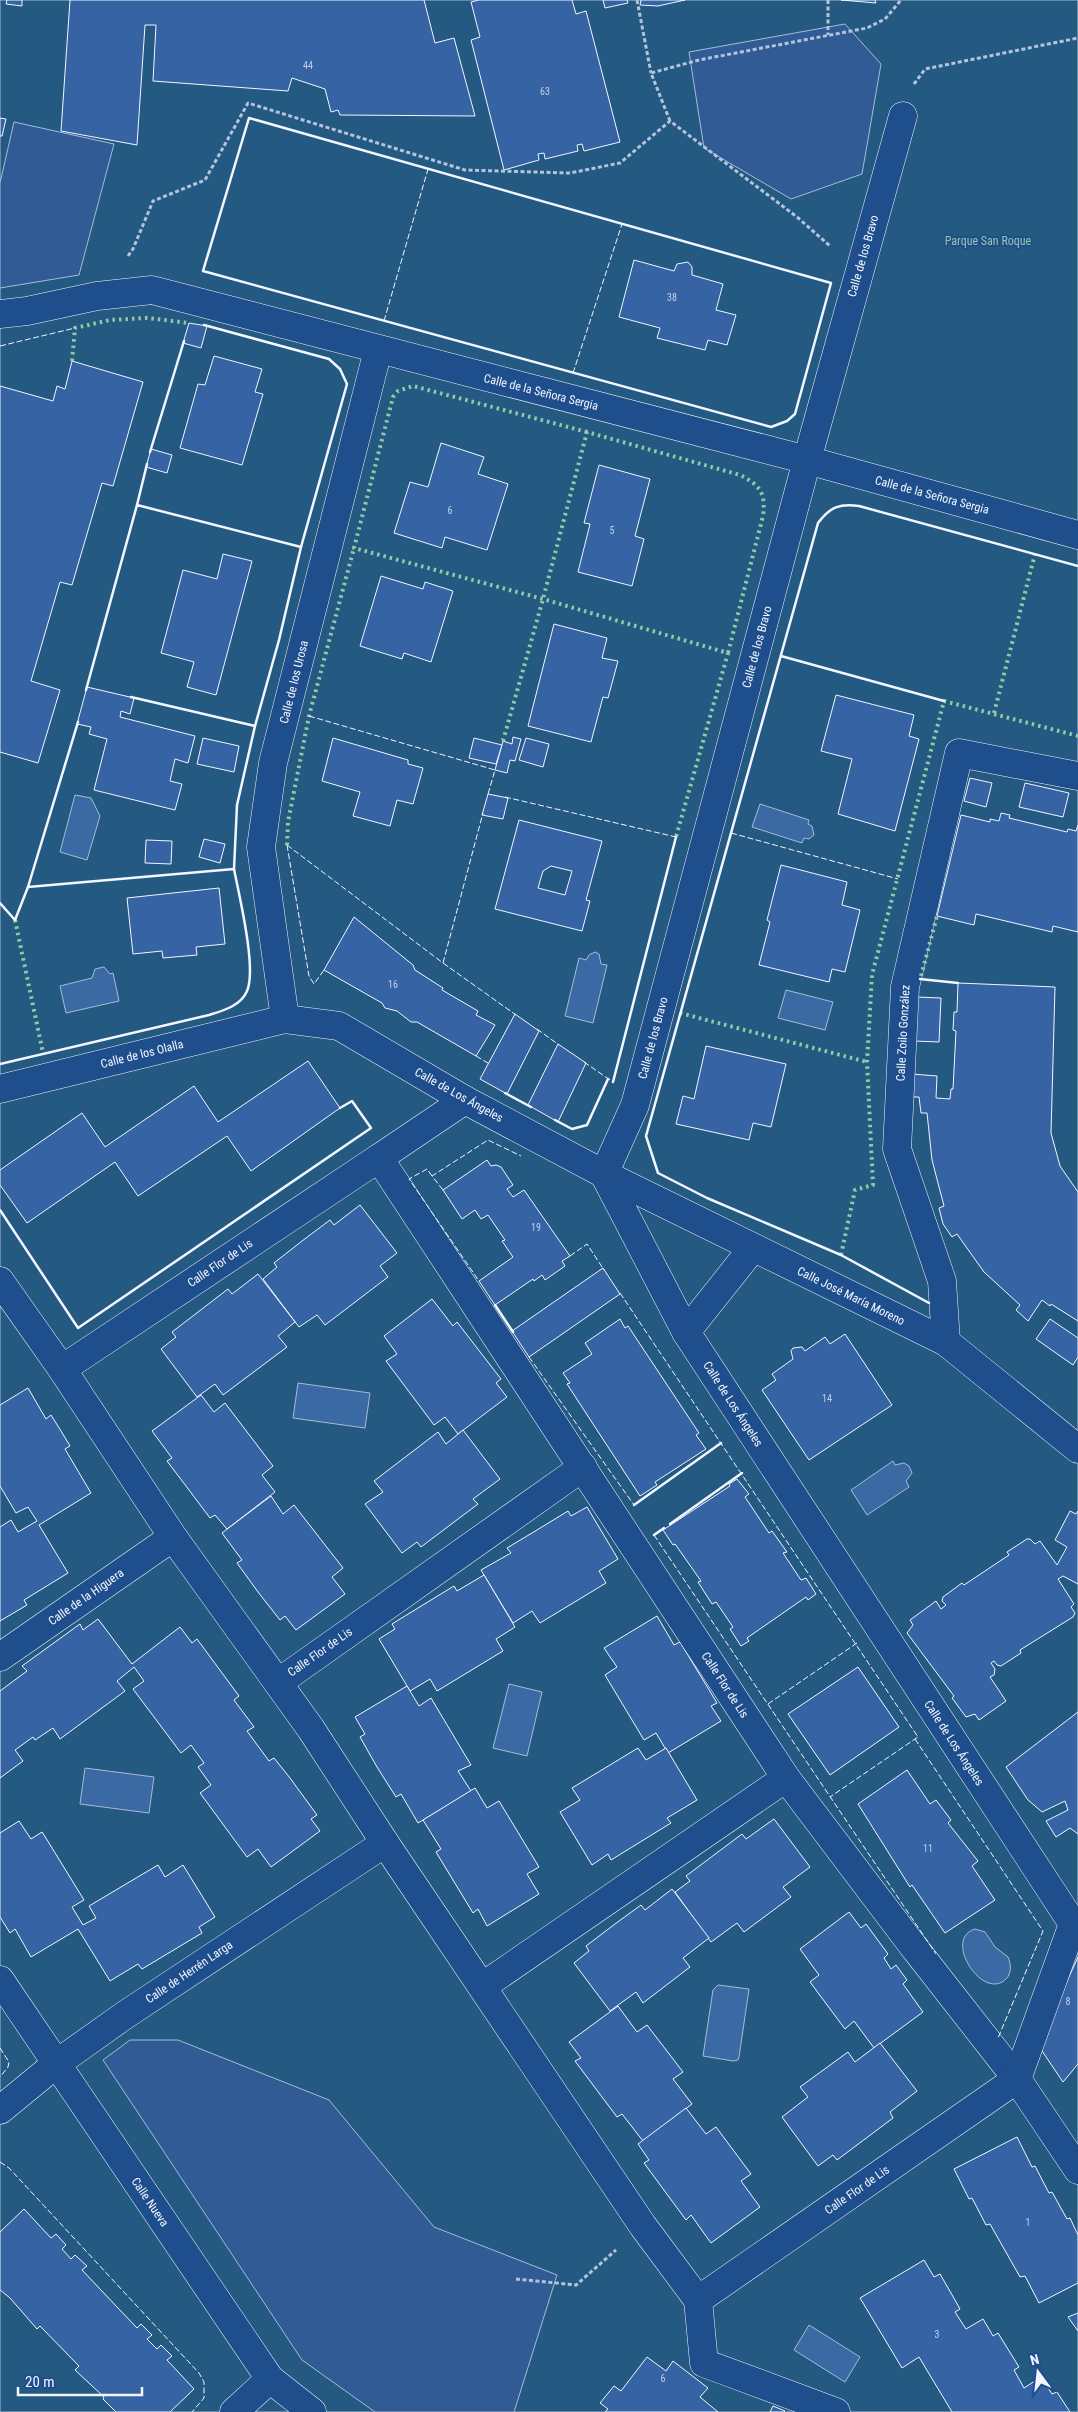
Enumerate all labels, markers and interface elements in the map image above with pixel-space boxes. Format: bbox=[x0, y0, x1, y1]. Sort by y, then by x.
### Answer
house number: 44 bbox=[303, 60, 313, 71]
house number: 63 bbox=[540, 86, 550, 97]
street label: Calle de los Bravo bbox=[845, 213, 881, 299]
park label: Parque San Roque bbox=[945, 234, 1032, 248]
house number: 38 bbox=[667, 292, 677, 303]
street label: Calle de la Señora Sergia bbox=[482, 371, 600, 413]
street label: Calle de la Señora Sergia bbox=[873, 473, 991, 517]
house number: 6 bbox=[448, 505, 453, 516]
house number: 5 bbox=[610, 525, 615, 536]
street label: Calle de los Bravo bbox=[739, 604, 775, 690]
street label: Calle de los Urosa bbox=[277, 639, 311, 725]
house number: 16 bbox=[388, 979, 398, 990]
street label: Calle Zoilo González bbox=[893, 984, 913, 1082]
street label: Calle de los Bravo bbox=[635, 995, 671, 1081]
street label: Calle de los Olalla bbox=[99, 1037, 185, 1071]
street label: Calle de Los Ángeles bbox=[412, 1064, 506, 1125]
house number: 19 bbox=[531, 1222, 541, 1233]
street label: Calle Flor de Lis bbox=[185, 1236, 255, 1290]
street label: Calle José María Moreno bbox=[795, 1264, 907, 1328]
street label: Calle de Los Ángeles bbox=[700, 1358, 767, 1449]
house number: 14 bbox=[822, 1393, 832, 1404]
street label: Calle de la Higuera bbox=[46, 1566, 127, 1628]
street label: Calle Flor de Lis bbox=[285, 1625, 355, 1679]
street label: Calle Flor de Lis bbox=[699, 1649, 751, 1721]
street label: Calle de Los Ángeles bbox=[921, 1697, 988, 1788]
house number: 11 bbox=[923, 1843, 933, 1854]
street label: Calle de Herrén Larga bbox=[143, 1938, 235, 2006]
house number: 8 bbox=[1066, 1996, 1071, 2007]
street label: Calle Flor de Lis bbox=[822, 2163, 892, 2217]
street label: Calle Nueva bbox=[129, 2175, 172, 2229]
house number: 1 bbox=[1026, 2217, 1030, 2228]
house number: 3 bbox=[935, 2329, 940, 2340]
north arrow bbox=[1013, 2347, 1063, 2397]
text: N bbox=[1028, 2351, 1041, 2368]
scale bar bbox=[18, 2364, 141, 2396]
text: 20 m bbox=[25, 2373, 55, 2391]
house number: 6 bbox=[661, 2373, 666, 2384]

